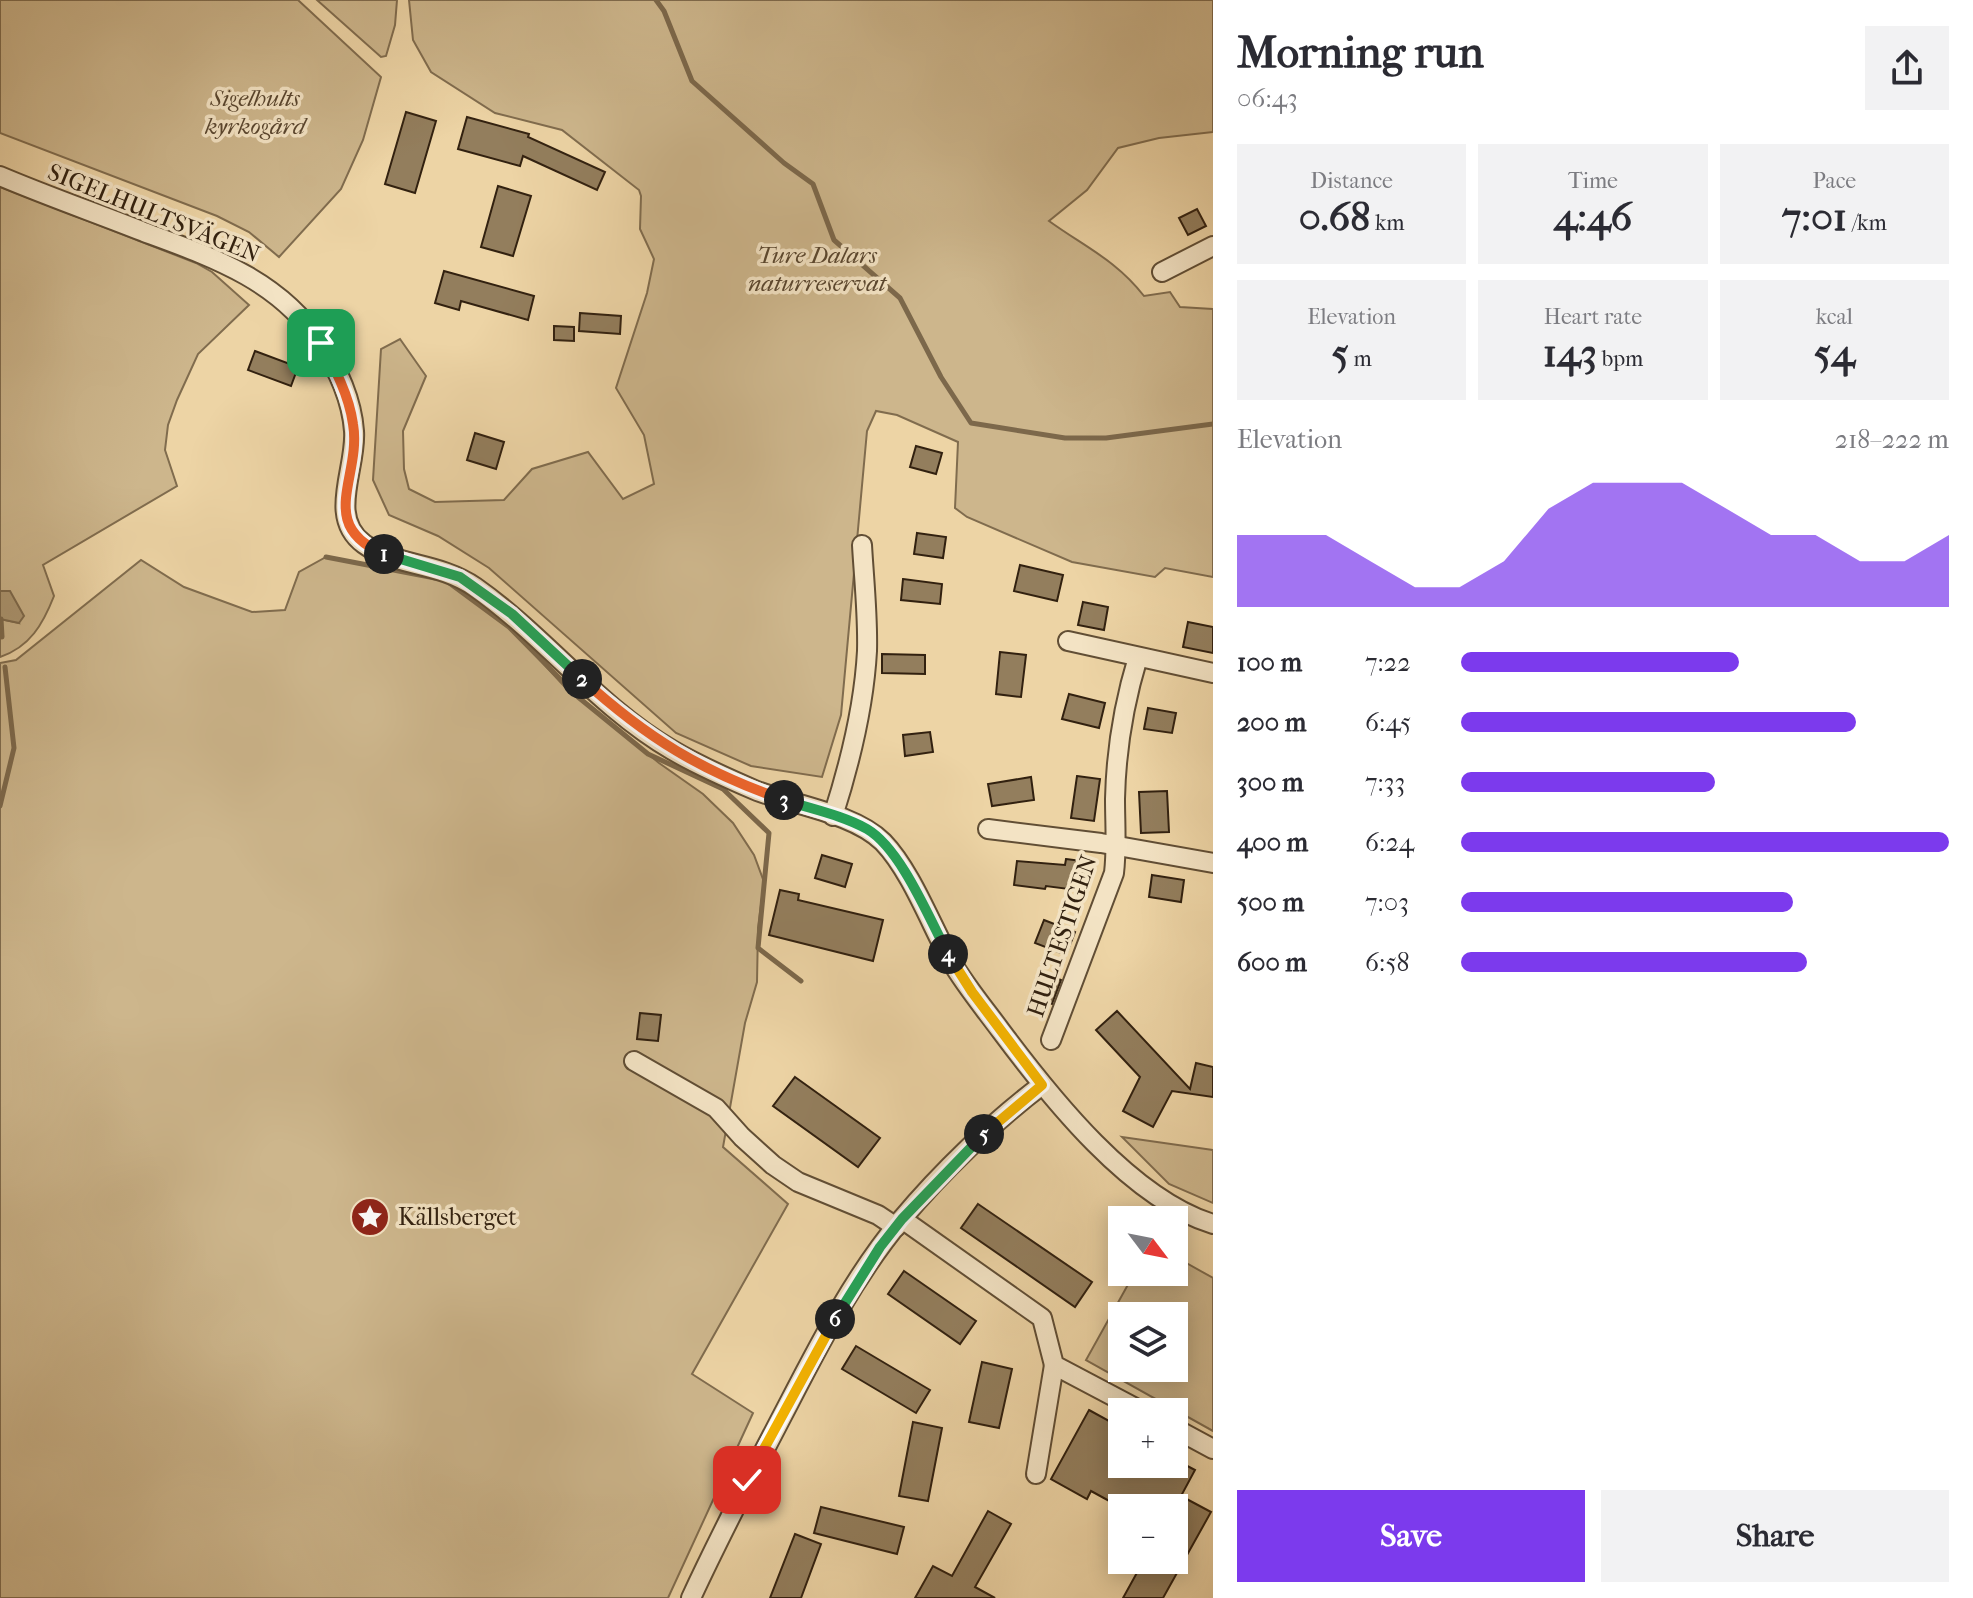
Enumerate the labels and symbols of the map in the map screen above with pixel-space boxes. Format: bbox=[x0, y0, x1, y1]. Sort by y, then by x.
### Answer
park label: Sigelhults kyrkogård bbox=[204, 84, 308, 140]
street label: SIGELHULTSVÄGEN bbox=[44, 157, 265, 268]
park label: Ture Dalars naturreservat bbox=[748, 241, 888, 297]
pin bbox=[287, 309, 355, 377]
pin: 1 bbox=[364, 534, 404, 574]
pin: 2 bbox=[562, 659, 602, 699]
pin: 3 bbox=[764, 780, 804, 820]
street label: HULTESTIGEN bbox=[1021, 851, 1103, 1021]
pin: 4 bbox=[928, 934, 968, 974]
pin: 5 bbox=[964, 1114, 1004, 1154]
place icon: Källsberget bbox=[349, 1196, 391, 1238]
place label: Källsberget bbox=[398, 1203, 517, 1231]
north arrow bbox=[1108, 1206, 1188, 1286]
pin: 6 bbox=[815, 1299, 855, 1339]
pin bbox=[713, 1446, 781, 1514]

